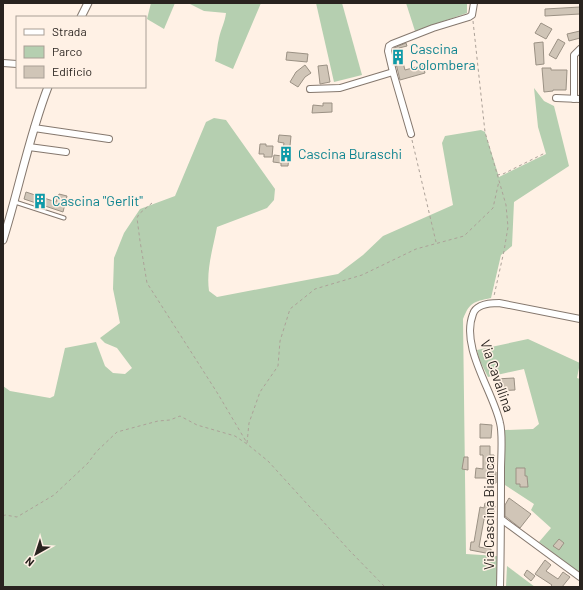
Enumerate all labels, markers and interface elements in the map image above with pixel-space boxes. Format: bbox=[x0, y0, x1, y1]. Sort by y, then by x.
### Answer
legend bbox=[16, 16, 146, 88]
text: Strada bbox=[52, 24, 87, 38]
place label: Cascina Colombera bbox=[410, 40, 476, 73]
text: Parco bbox=[52, 44, 82, 58]
building icon: Cascina Colombera bbox=[389, 48, 407, 66]
text: Edificio bbox=[52, 64, 92, 78]
building icon: Cascina Buraschi bbox=[277, 145, 295, 163]
place label: Cascina Buraschi bbox=[298, 145, 402, 162]
building icon: Cascina "Gerlit" bbox=[31, 192, 49, 210]
place label: Cascina "Gerlit" bbox=[52, 192, 143, 209]
street label: Via Cavallina bbox=[477, 337, 518, 414]
street label: Via Cascina Bianca bbox=[480, 456, 497, 570]
north arrow bbox=[16, 534, 56, 574]
text: N bbox=[22, 555, 36, 570]

